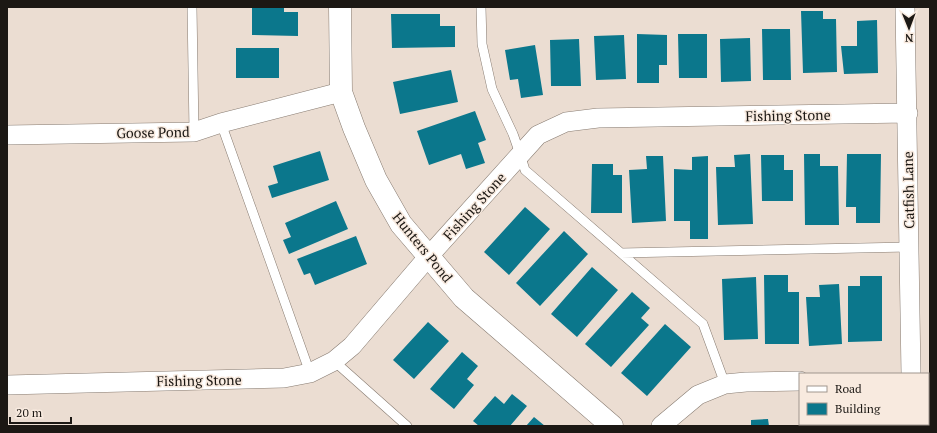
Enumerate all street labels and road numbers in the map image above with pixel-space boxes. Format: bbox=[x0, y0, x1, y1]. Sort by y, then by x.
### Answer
street label: Fishing Stone bbox=[745, 105, 831, 125]
street label: Goose Pond bbox=[116, 122, 190, 142]
street label: Catfish Lane bbox=[898, 151, 918, 229]
street label: Fishing Stone bbox=[438, 168, 510, 244]
street label: Hunters Pond bbox=[389, 208, 457, 286]
street label: Fishing Stone bbox=[156, 370, 242, 390]

